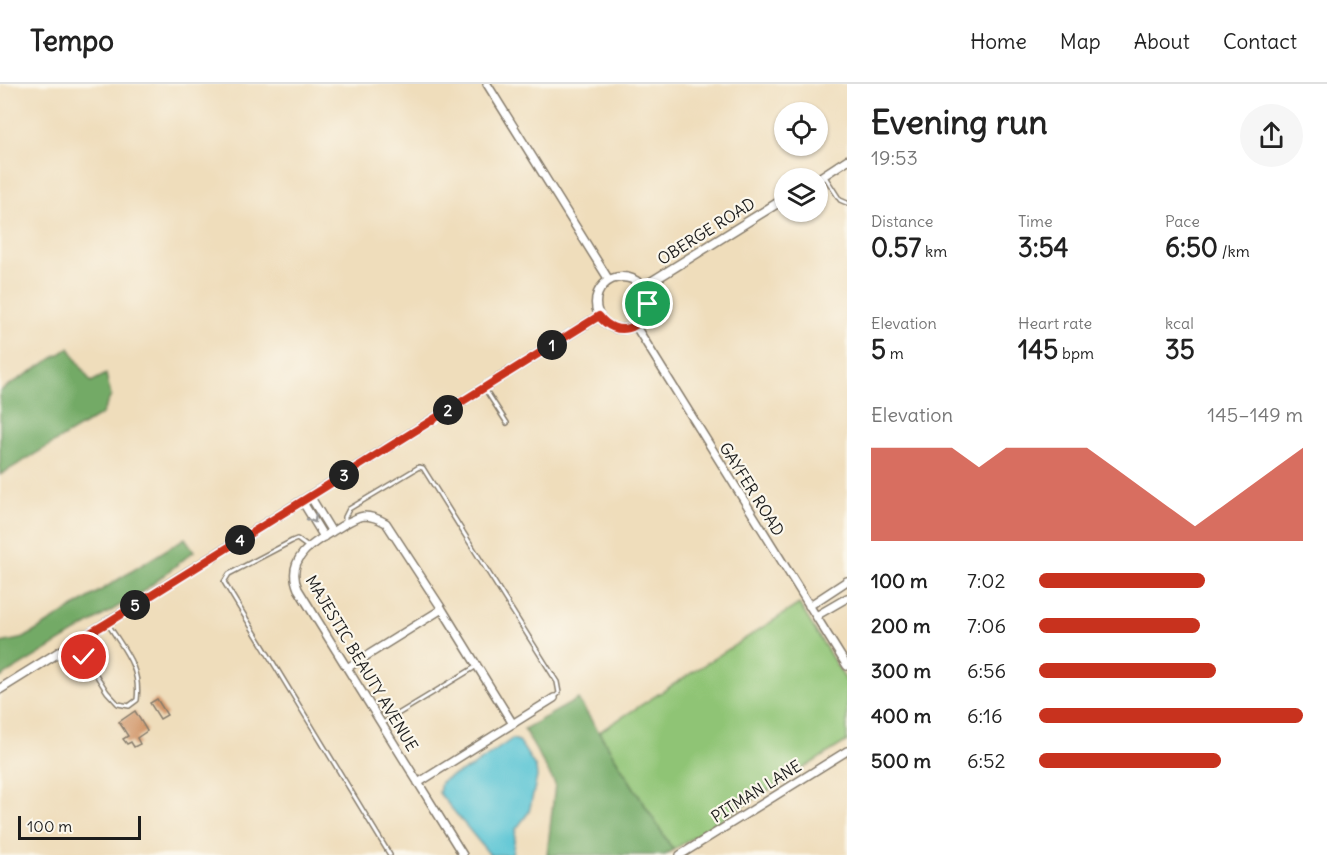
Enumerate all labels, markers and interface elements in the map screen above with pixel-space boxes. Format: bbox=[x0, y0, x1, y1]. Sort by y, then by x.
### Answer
text: Tempo bbox=[30, 23, 114, 59]
text: Home bbox=[970, 28, 1027, 55]
text: Map bbox=[1060, 28, 1101, 55]
text: About bbox=[1134, 28, 1190, 55]
text: Contact bbox=[1223, 28, 1297, 55]
text: Evening run bbox=[871, 101, 1047, 143]
map controls bbox=[774, 102, 828, 222]
button: locate bbox=[774, 102, 828, 156]
button: share bbox=[1240, 104, 1303, 167]
text: 19:53 bbox=[871, 145, 918, 170]
button: layers bbox=[774, 168, 828, 222]
street label: OBERGE ROAD bbox=[654, 193, 758, 269]
text: Distance bbox=[871, 211, 933, 231]
text: Time bbox=[1018, 211, 1053, 231]
text: Pace bbox=[1165, 211, 1200, 231]
text: 0.57 bbox=[871, 231, 921, 264]
text: 3:54 bbox=[1018, 231, 1069, 264]
text: 6:50 bbox=[1165, 231, 1218, 264]
text: km bbox=[921, 241, 947, 261]
text: /km bbox=[1218, 241, 1250, 261]
pin bbox=[622, 278, 673, 329]
icon: arrive bbox=[631, 287, 664, 320]
text: Elevation bbox=[871, 313, 937, 333]
text: Heart rate bbox=[1018, 313, 1092, 333]
text: kcal bbox=[1165, 313, 1194, 333]
pin: 1 bbox=[537, 330, 567, 360]
text: 5 bbox=[871, 333, 886, 366]
text: 145 bbox=[1018, 333, 1058, 366]
text: 35 bbox=[1165, 333, 1195, 366]
text: 1 bbox=[549, 335, 555, 355]
text: m bbox=[886, 343, 904, 363]
text: bpm bbox=[1058, 343, 1094, 363]
pin: 2 bbox=[433, 395, 463, 425]
text: 2 bbox=[444, 400, 452, 420]
text: Elevation bbox=[871, 402, 953, 427]
text: 145–149 m bbox=[1207, 402, 1303, 427]
street label: GAYFER ROAD bbox=[715, 439, 789, 539]
pin: 3 bbox=[329, 460, 359, 490]
text: 3 bbox=[339, 465, 349, 485]
one-way arrow bbox=[306, 513, 318, 523]
pin: 4 bbox=[225, 525, 255, 555]
text: 4 bbox=[235, 530, 245, 550]
text: 100 m bbox=[871, 568, 928, 593]
text: 7:02 bbox=[967, 568, 1005, 593]
street label: MAJESTIC BEAUTY AVENUE bbox=[301, 571, 423, 755]
pin: 5 bbox=[120, 590, 150, 620]
text: 5 bbox=[130, 595, 140, 615]
text: 200 m bbox=[871, 613, 931, 638]
text: 7:06 bbox=[967, 613, 1006, 638]
pin bbox=[58, 631, 109, 682]
icon: check bbox=[67, 640, 100, 673]
text: 300 m bbox=[871, 658, 931, 683]
text: 6:56 bbox=[967, 658, 1006, 683]
text: 400 m bbox=[871, 703, 931, 728]
text: 6:16 bbox=[967, 703, 1003, 728]
text: 500 m bbox=[871, 748, 931, 773]
text: 6:52 bbox=[967, 748, 1006, 773]
street label: PITMAN LANE bbox=[707, 755, 805, 827]
scale bar bbox=[18, 813, 141, 840]
text: 100 m bbox=[27, 816, 72, 836]

